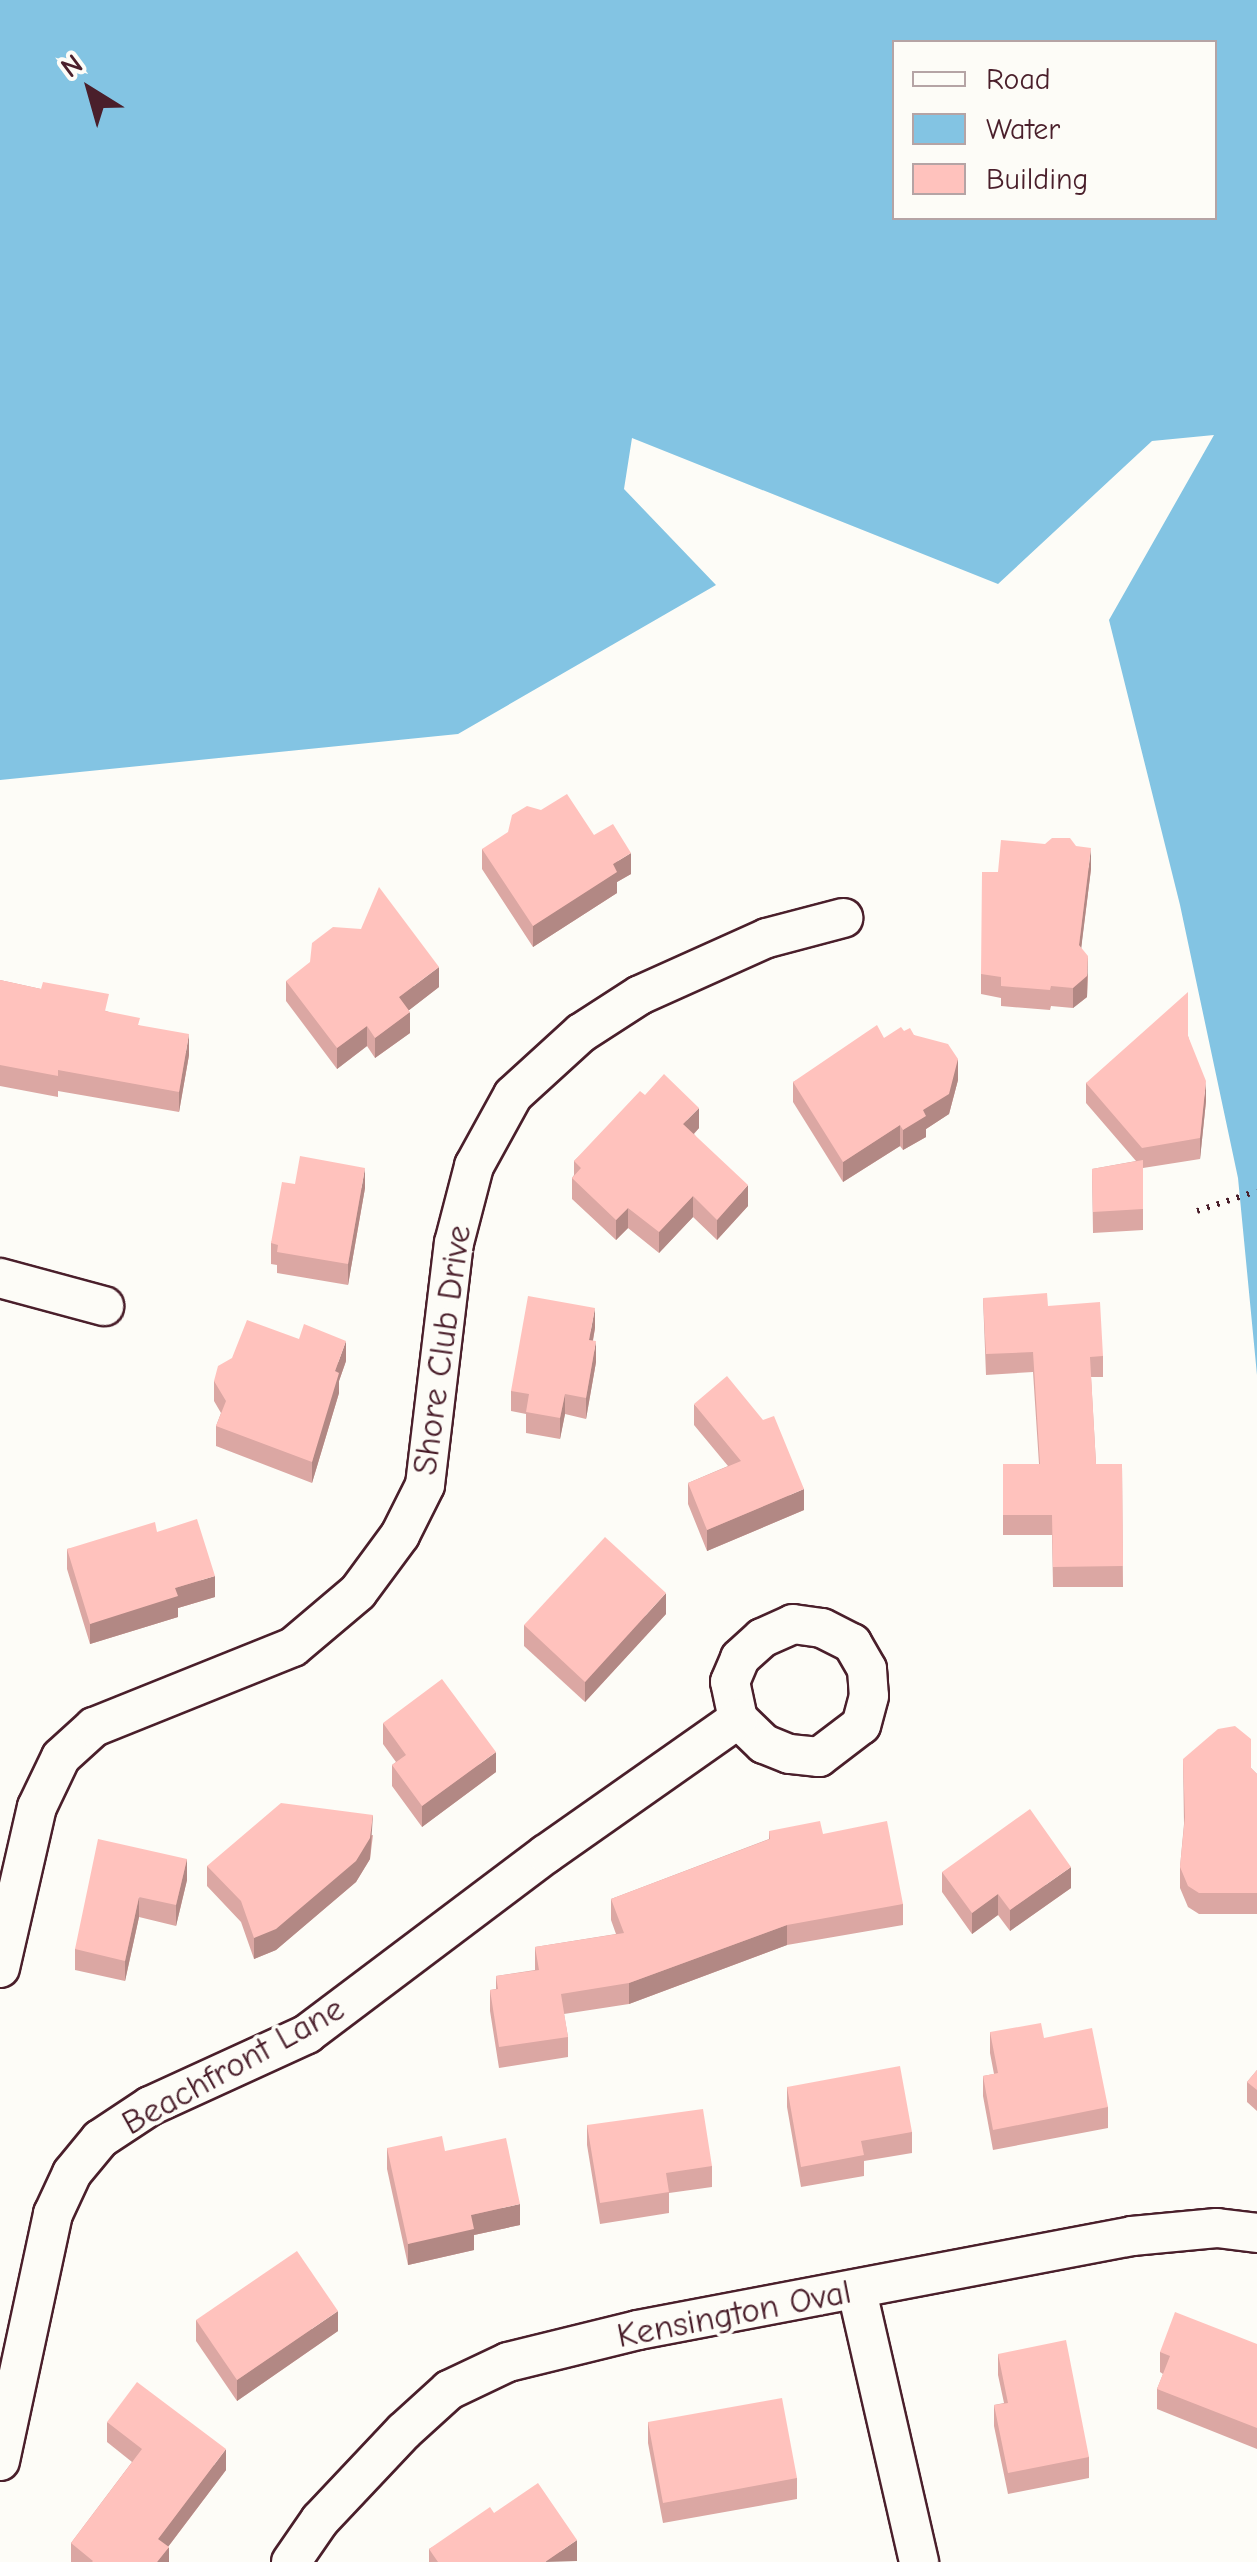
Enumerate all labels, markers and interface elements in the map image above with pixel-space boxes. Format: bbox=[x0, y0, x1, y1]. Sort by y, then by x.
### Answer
north arrow bbox=[40, 40, 140, 140]
legend bbox=[892, 40, 1217, 220]
text: N bbox=[55, 48, 89, 84]
text: Road bbox=[986, 62, 1051, 97]
text: Water bbox=[986, 112, 1060, 147]
text: Building bbox=[986, 162, 1089, 197]
street label: Shore Club Drive bbox=[404, 1222, 480, 1478]
street label: Beachfront Lane bbox=[115, 1988, 351, 2144]
street label: Kensington Oval bbox=[613, 2271, 855, 2357]

